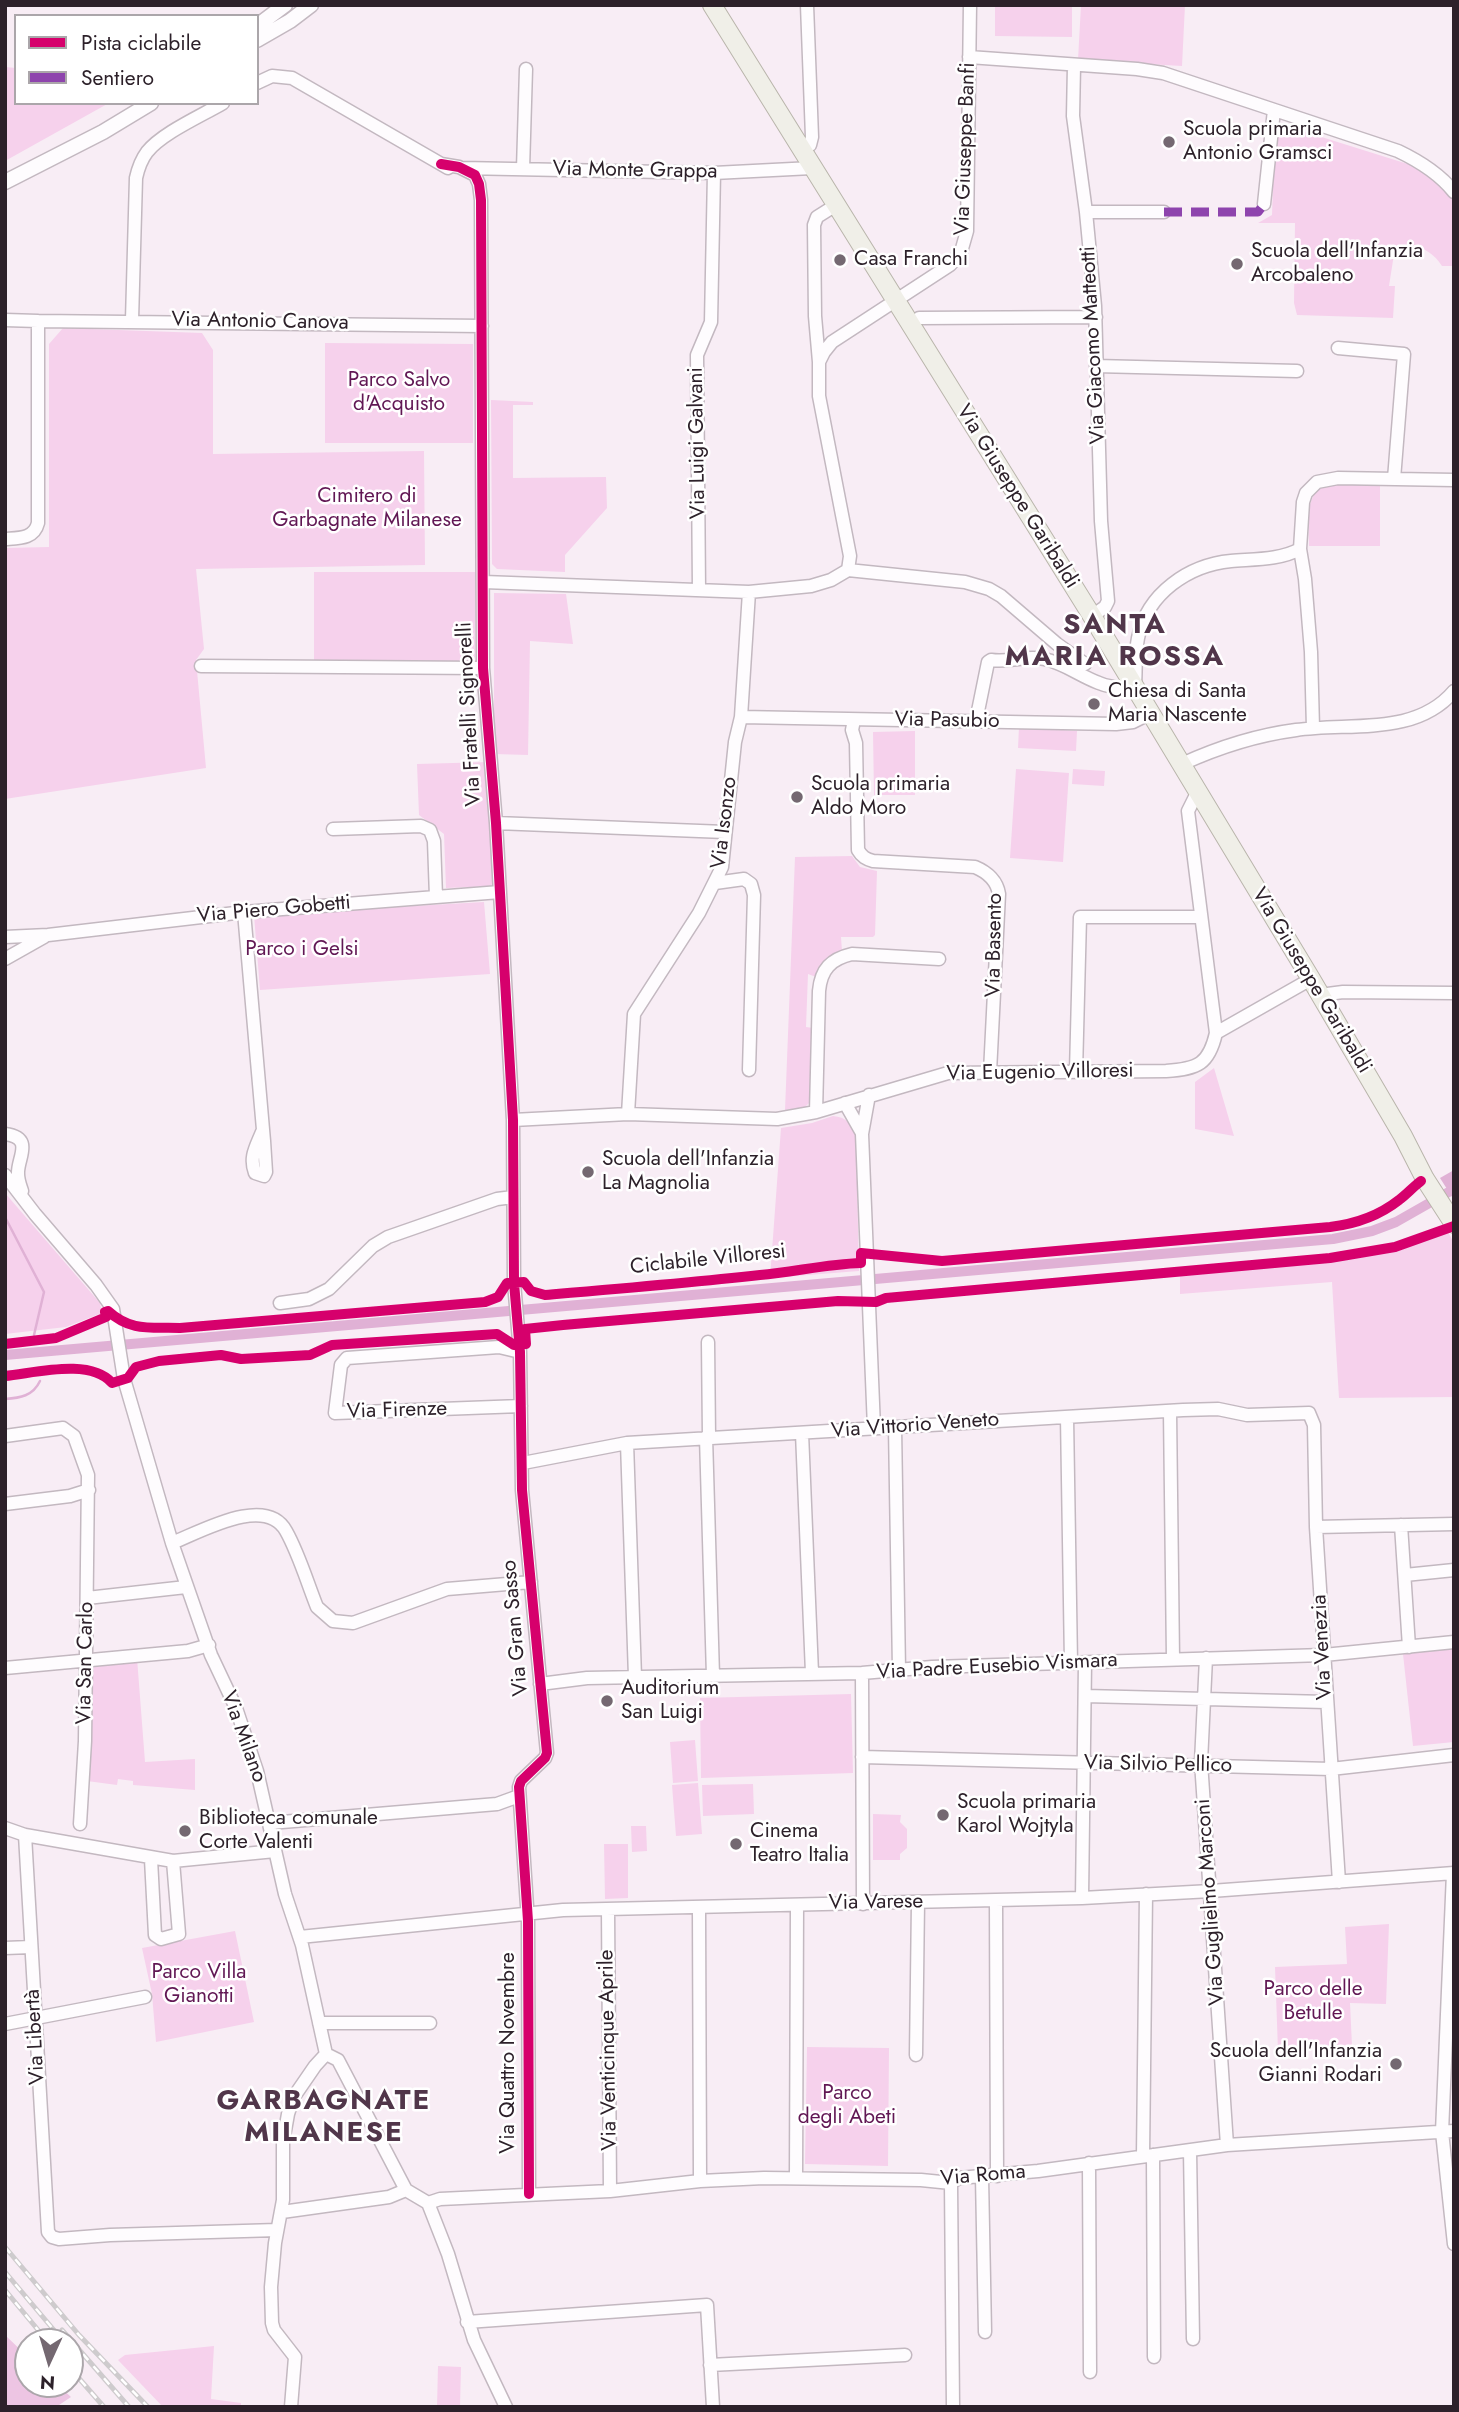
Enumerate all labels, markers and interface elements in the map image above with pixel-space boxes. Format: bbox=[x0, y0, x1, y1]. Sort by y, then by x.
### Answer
legend bbox=[14, 14, 259, 105]
text: Pista ciclabile bbox=[81, 28, 201, 58]
street label: Via Giuseppe Banfi bbox=[950, 62, 982, 236]
text: Sentiero bbox=[81, 63, 154, 93]
place label: Scuola primaria Antonio Gramsci bbox=[1183, 117, 1333, 167]
marker: Scuola primaria Antonio Gramsci bbox=[1161, 134, 1177, 150]
street label: Via Monte Grappa bbox=[552, 157, 718, 185]
place label: Scuola dell'Infanzia Arcobaleno bbox=[1251, 239, 1423, 289]
street label: Via Giacomo Matteotti bbox=[1076, 245, 1112, 445]
place label: Casa Franchi bbox=[854, 247, 968, 273]
marker: Casa Franchi bbox=[832, 252, 848, 268]
marker: Scuola dell'Infanzia Arcobaleno bbox=[1229, 256, 1245, 272]
street label: Via Antonio Canova bbox=[171, 308, 349, 336]
street label: Via Luigi Galvani bbox=[684, 367, 712, 519]
park label: Parco Salvo d'Acquisto bbox=[348, 368, 450, 418]
street label: Via Giuseppe Garibaldi bbox=[950, 400, 1084, 594]
park label: Cimitero di Garbagnate Milanese bbox=[272, 484, 462, 534]
district label: SANTA MARIA ROSSA bbox=[1006, 609, 1224, 675]
street label: Via Fratelli Signorelli bbox=[453, 621, 487, 807]
place label: Chiesa di Santa Maria Nascente bbox=[1108, 679, 1247, 729]
marker: Chiesa di Santa Maria Nascente bbox=[1086, 696, 1102, 712]
street label: Via Pasubio bbox=[894, 707, 1000, 735]
place label: Scuola primaria Aldo Moro bbox=[811, 772, 950, 822]
street label: Via Isonzo bbox=[707, 775, 743, 871]
marker: Scuola primaria Aldo Moro bbox=[789, 789, 805, 805]
street label: Via Giuseppe Garibaldi bbox=[1246, 884, 1376, 1078]
street label: Via Piero Gobetti bbox=[196, 891, 352, 929]
street label: Via Basento bbox=[981, 893, 1009, 997]
park label: Parco i Gelsi bbox=[245, 937, 359, 963]
street label: Via Eugenio Villoresi bbox=[946, 1059, 1134, 1087]
place label: Scuola dell'Infanzia La Magnolia bbox=[602, 1147, 774, 1197]
marker: Scuola dell'Infanzia La Magnolia bbox=[580, 1164, 596, 1180]
street label: Ciclabile Villoresi bbox=[629, 1239, 787, 1281]
street label: Via Firenze bbox=[346, 1397, 448, 1425]
street label: Via Vittorio Veneto bbox=[830, 1408, 1000, 1444]
street label: Via Gran Sasso bbox=[497, 1559, 535, 1697]
street label: Via Venezia bbox=[1308, 1594, 1338, 1700]
street label: Via San Carlo bbox=[72, 1601, 100, 1725]
street label: Via Padre Eusebio Vismara bbox=[876, 1648, 1118, 1686]
place label: Auditorium San Luigi bbox=[621, 1676, 719, 1726]
street label: Via Milano bbox=[215, 1688, 271, 1786]
marker: Auditorium San Luigi bbox=[599, 1693, 615, 1709]
street label: Via Silvio Pellico bbox=[1084, 1751, 1232, 1779]
place label: Scuola primaria Karol Wojtyla bbox=[957, 1790, 1096, 1840]
street label: Via Guglielmo Marconi bbox=[1191, 1798, 1231, 2006]
place label: Biblioteca comunale Corte Valenti bbox=[199, 1806, 378, 1856]
marker: Scuola primaria Karol Wojtyla bbox=[935, 1807, 951, 1823]
place label: Cinema Teatro Italia bbox=[750, 1819, 849, 1869]
marker: Biblioteca comunale Corte Valenti bbox=[177, 1823, 193, 1839]
marker: Cinema Teatro Italia bbox=[728, 1836, 744, 1852]
street label: Via Varese bbox=[829, 1890, 923, 1916]
street label: Via Venticinque Aprile bbox=[595, 1949, 623, 2151]
street label: Via Quattro Novembre bbox=[496, 1952, 522, 2154]
park label: Parco Villa Gianotti bbox=[152, 1960, 246, 2010]
park label: Parco delle Betulle bbox=[1264, 1977, 1362, 2027]
street label: Via Libertà bbox=[21, 1988, 51, 2086]
place label: Scuola dell'Infanzia Gianni Rodari bbox=[1210, 2039, 1382, 2089]
marker: Scuola dell'Infanzia Gianni Rodari bbox=[1388, 2056, 1404, 2072]
park label: Parco degli Abeti bbox=[798, 2081, 896, 2131]
district label: GARBAGNATE MILANESE bbox=[218, 2085, 430, 2151]
street label: Via Roma bbox=[939, 2160, 1027, 2192]
north arrow bbox=[14, 2328, 84, 2398]
text: N bbox=[39, 2368, 56, 2396]

